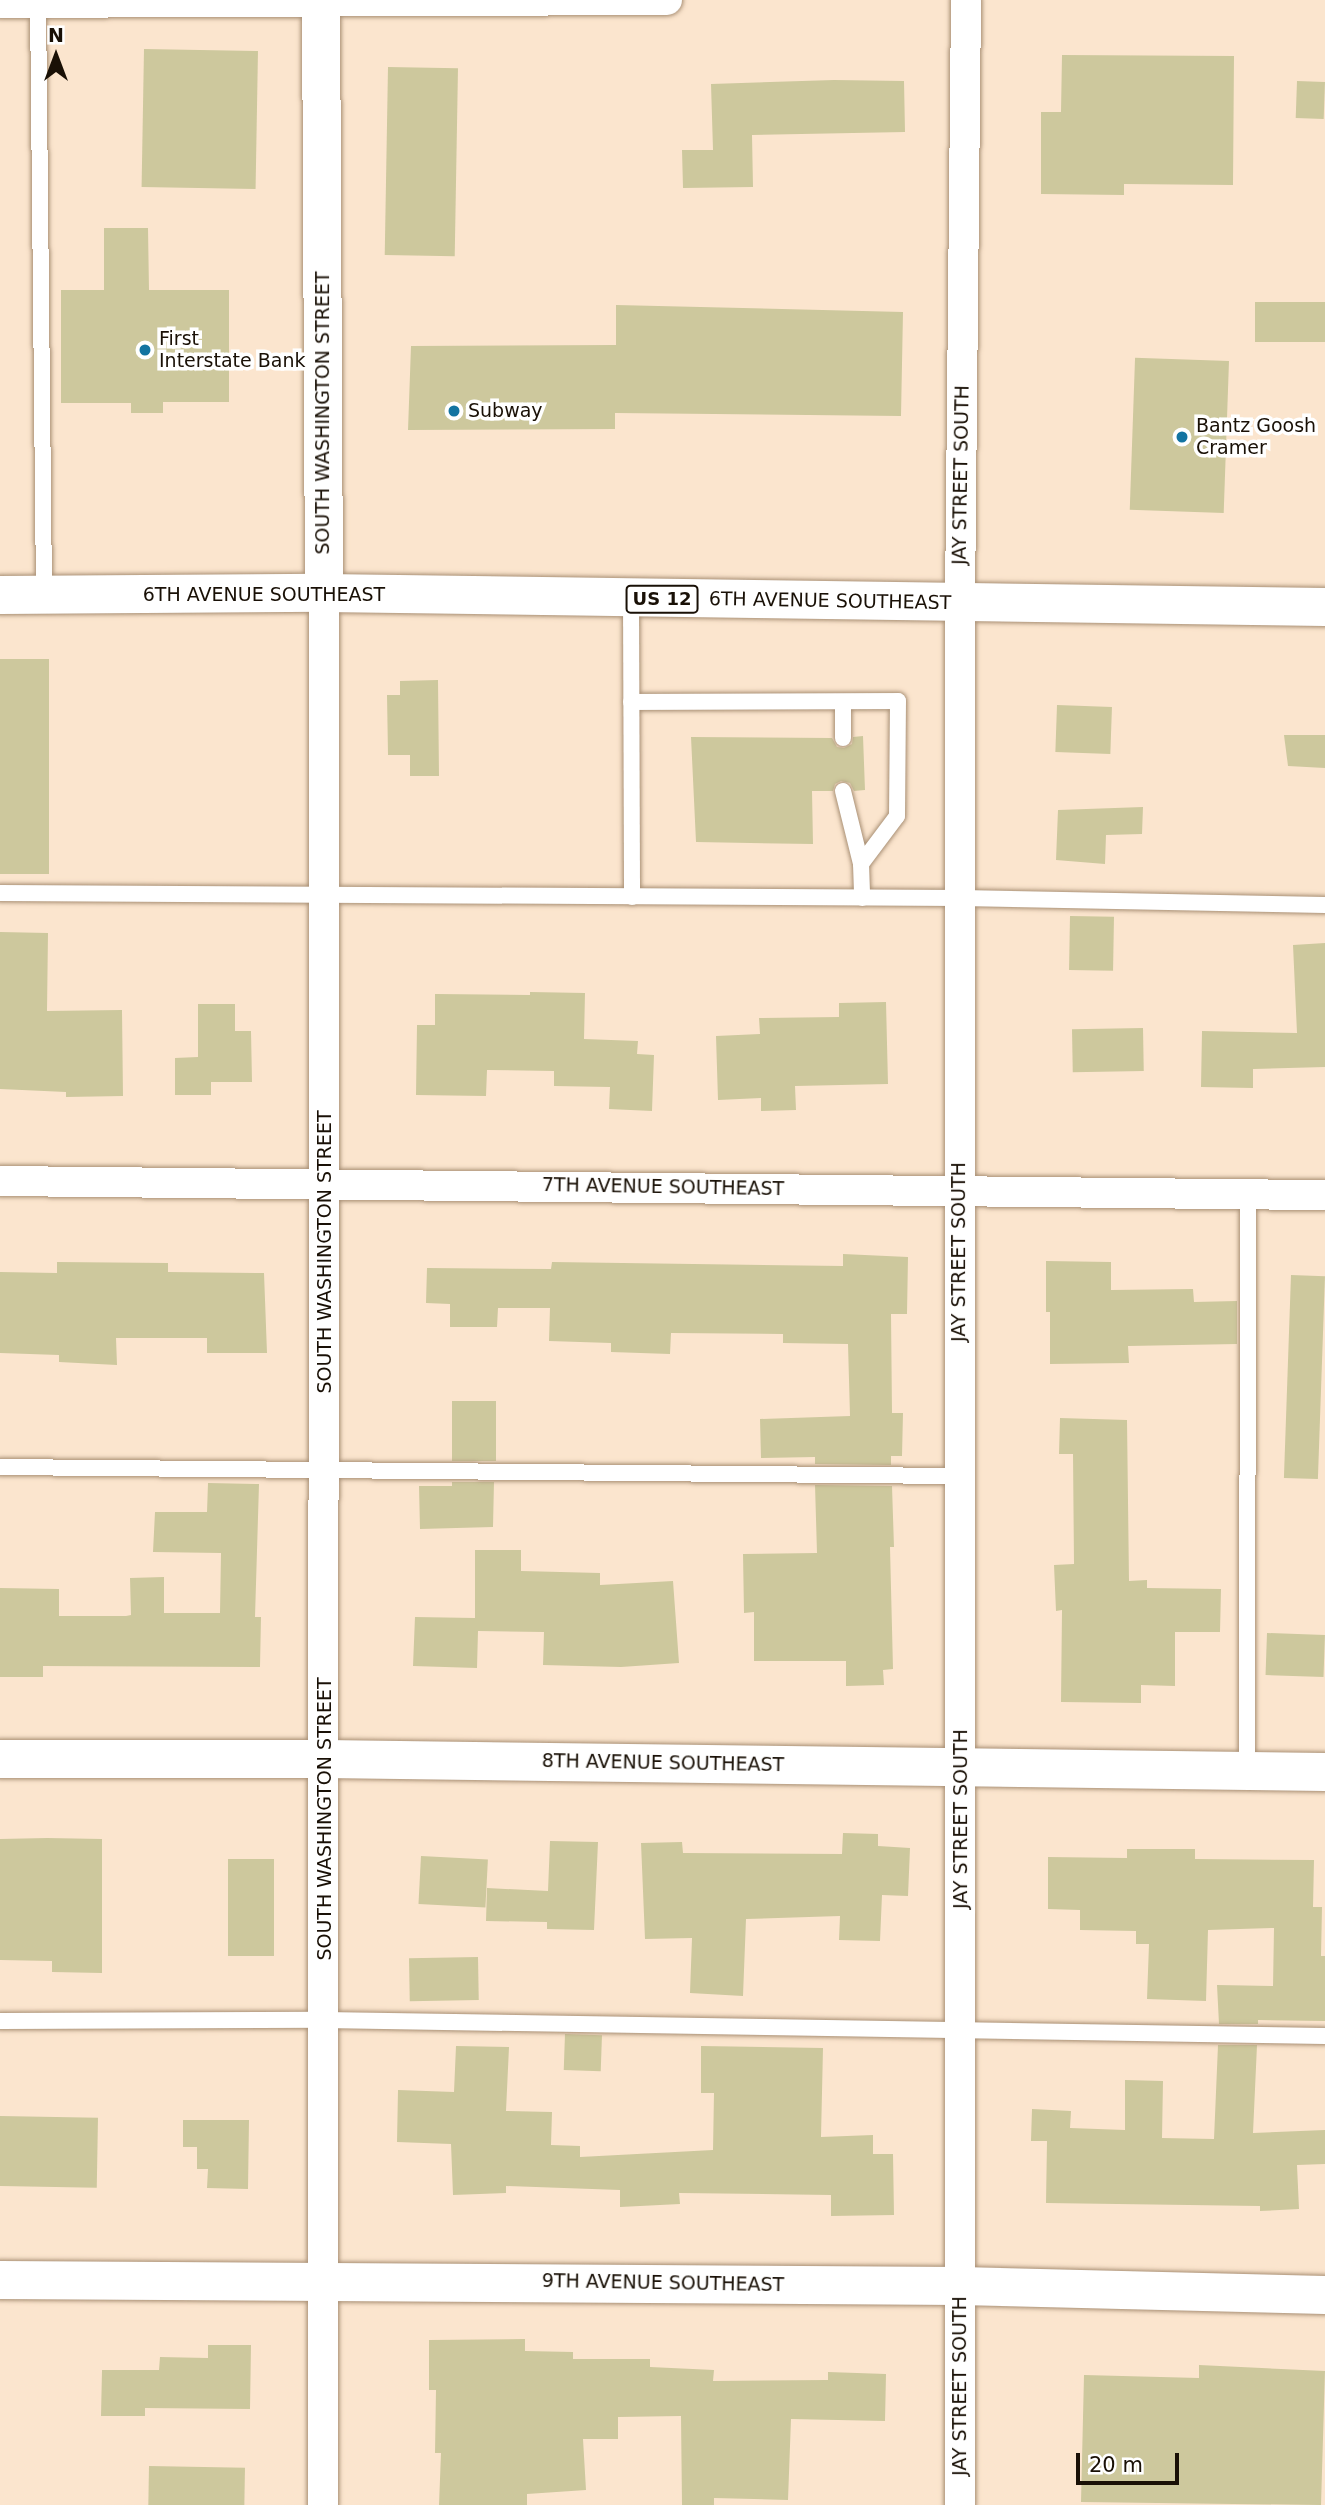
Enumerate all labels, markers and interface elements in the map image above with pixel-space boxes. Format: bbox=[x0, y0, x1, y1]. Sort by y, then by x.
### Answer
north arrow bbox=[21, 21, 91, 91]
text: N bbox=[48, 24, 64, 46]
street label: SOUTH WASHINGTON STREET bbox=[312, 271, 334, 555]
place label: First Interstate Bank bbox=[159, 328, 305, 372]
marker: First Interstate Bank bbox=[137, 342, 153, 358]
street label: JAY STREET SOUTH bbox=[948, 385, 974, 565]
place label: Subway bbox=[468, 400, 543, 422]
marker: Subway bbox=[446, 403, 462, 419]
place label: Bantz Goosh Cramer bbox=[1196, 415, 1316, 459]
marker: Bantz Goosh Cramer bbox=[1174, 429, 1190, 445]
street label: 6TH AVENUE SOUTHEAST bbox=[143, 584, 385, 606]
road number: US 12 bbox=[625, 584, 699, 614]
street label: 6TH AVENUE SOUTHEAST bbox=[709, 587, 951, 615]
street label: SOUTH WASHINGTON STREET bbox=[314, 1110, 336, 1394]
street label: JAY STREET SOUTH bbox=[948, 1162, 970, 1342]
street label: 7TH AVENUE SOUTHEAST bbox=[542, 1173, 784, 1201]
street label: SOUTH WASHINGTON STREET bbox=[314, 1677, 336, 1961]
street label: JAY STREET SOUTH bbox=[950, 1729, 972, 1909]
street label: 8TH AVENUE SOUTHEAST bbox=[542, 1749, 784, 1777]
street label: 9TH AVENUE SOUTHEAST bbox=[542, 2269, 784, 2297]
street label: JAY STREET SOUTH bbox=[949, 2296, 971, 2476]
scale bar bbox=[1080, 2438, 1183, 2482]
text: 20 m bbox=[1089, 2453, 1143, 2477]

